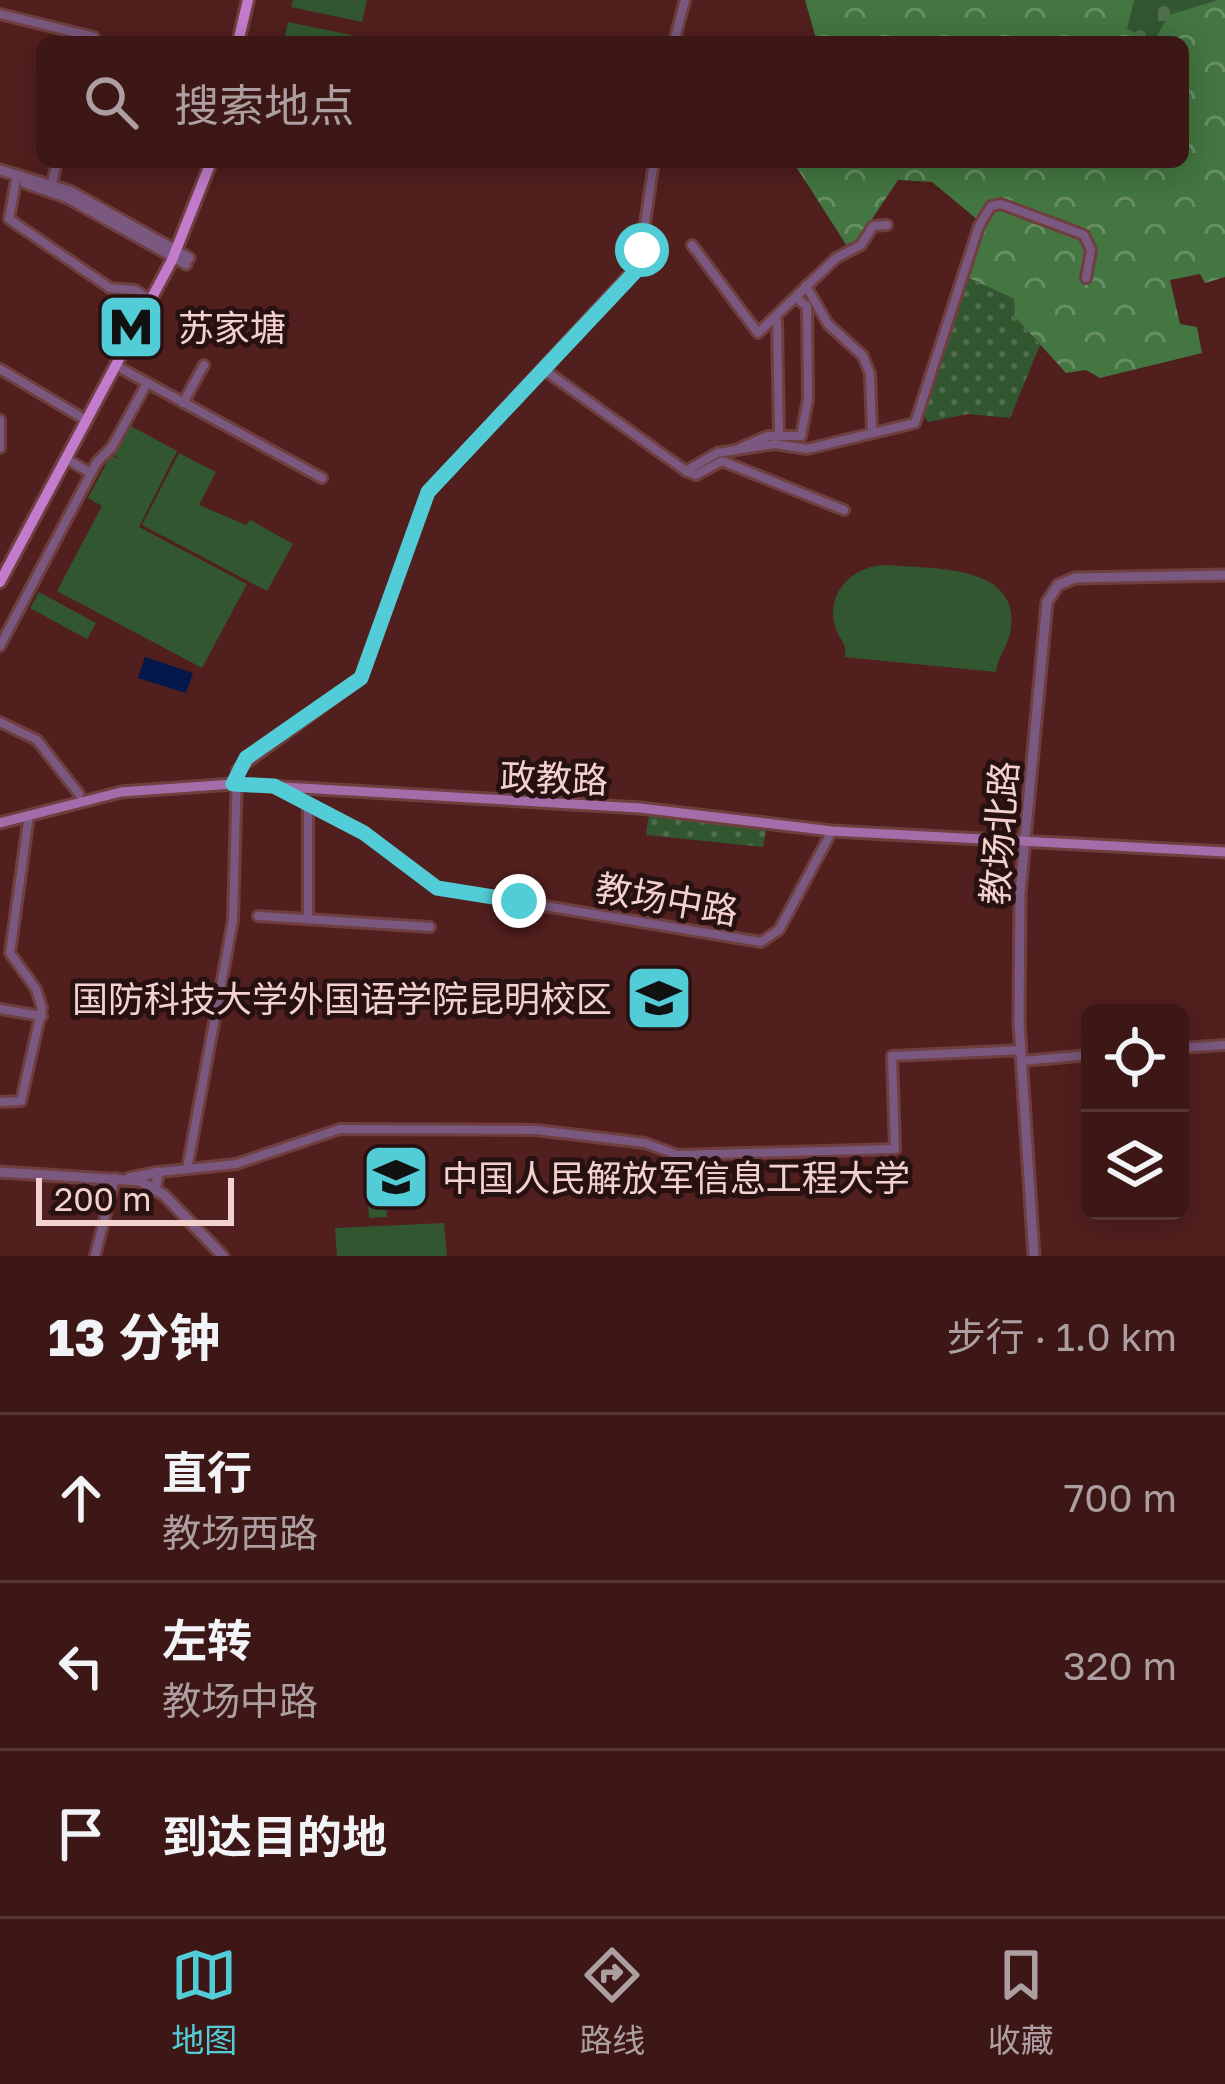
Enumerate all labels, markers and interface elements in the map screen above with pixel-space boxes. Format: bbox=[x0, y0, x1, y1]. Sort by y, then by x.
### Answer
search box bbox=[36, 36, 1189, 168]
icon: search bbox=[78, 69, 144, 135]
text: 搜索地点 bbox=[174, 78, 354, 132]
route start bbox=[615, 223, 669, 277]
metro station icon: 苏家塘 bbox=[96, 292, 166, 362]
place label: 苏家塘 bbox=[178, 306, 286, 349]
street label: 政教路 bbox=[499, 755, 609, 801]
street label: 教场北路 bbox=[973, 760, 1025, 906]
street label: 教场中路 bbox=[592, 865, 742, 933]
route end bbox=[492, 874, 546, 928]
school or university icon: 国防科技大学外国语学院昆明校区 bbox=[624, 963, 694, 1033]
place label: 国防科技大学外国语学院昆明校区 bbox=[72, 977, 612, 1020]
map controls bbox=[1081, 1004, 1189, 1220]
button: locate bbox=[1081, 1004, 1189, 1112]
button: layers bbox=[1081, 1112, 1189, 1220]
school or university icon: 中国人民解放军信息工程大学 bbox=[361, 1142, 431, 1212]
place label: 中国人民解放军信息工程大学 bbox=[442, 1156, 910, 1199]
scale bar bbox=[36, 1172, 234, 1225]
text: 200 m bbox=[54, 1179, 152, 1218]
text: 13 分钟 bbox=[48, 1306, 220, 1367]
text: 步行 · 1.0 km bbox=[947, 1313, 1177, 1360]
text: 直行 bbox=[162, 1445, 252, 1499]
icon: ahead bbox=[48, 1465, 114, 1531]
text: 700 m bbox=[1064, 1474, 1177, 1521]
text: 教场西路 bbox=[162, 1509, 318, 1556]
text: 左转 bbox=[162, 1613, 252, 1667]
icon: left bbox=[48, 1633, 114, 1699]
text: 320 m bbox=[1063, 1642, 1177, 1689]
text: 教场中路 bbox=[162, 1677, 318, 1724]
icon: arrive bbox=[48, 1801, 114, 1867]
text: 到达目的地 bbox=[162, 1809, 387, 1863]
tab: 地图 bbox=[171, 1942, 237, 2062]
tab: 路线 bbox=[579, 1942, 645, 2062]
tab: 收藏 bbox=[988, 1942, 1054, 2062]

